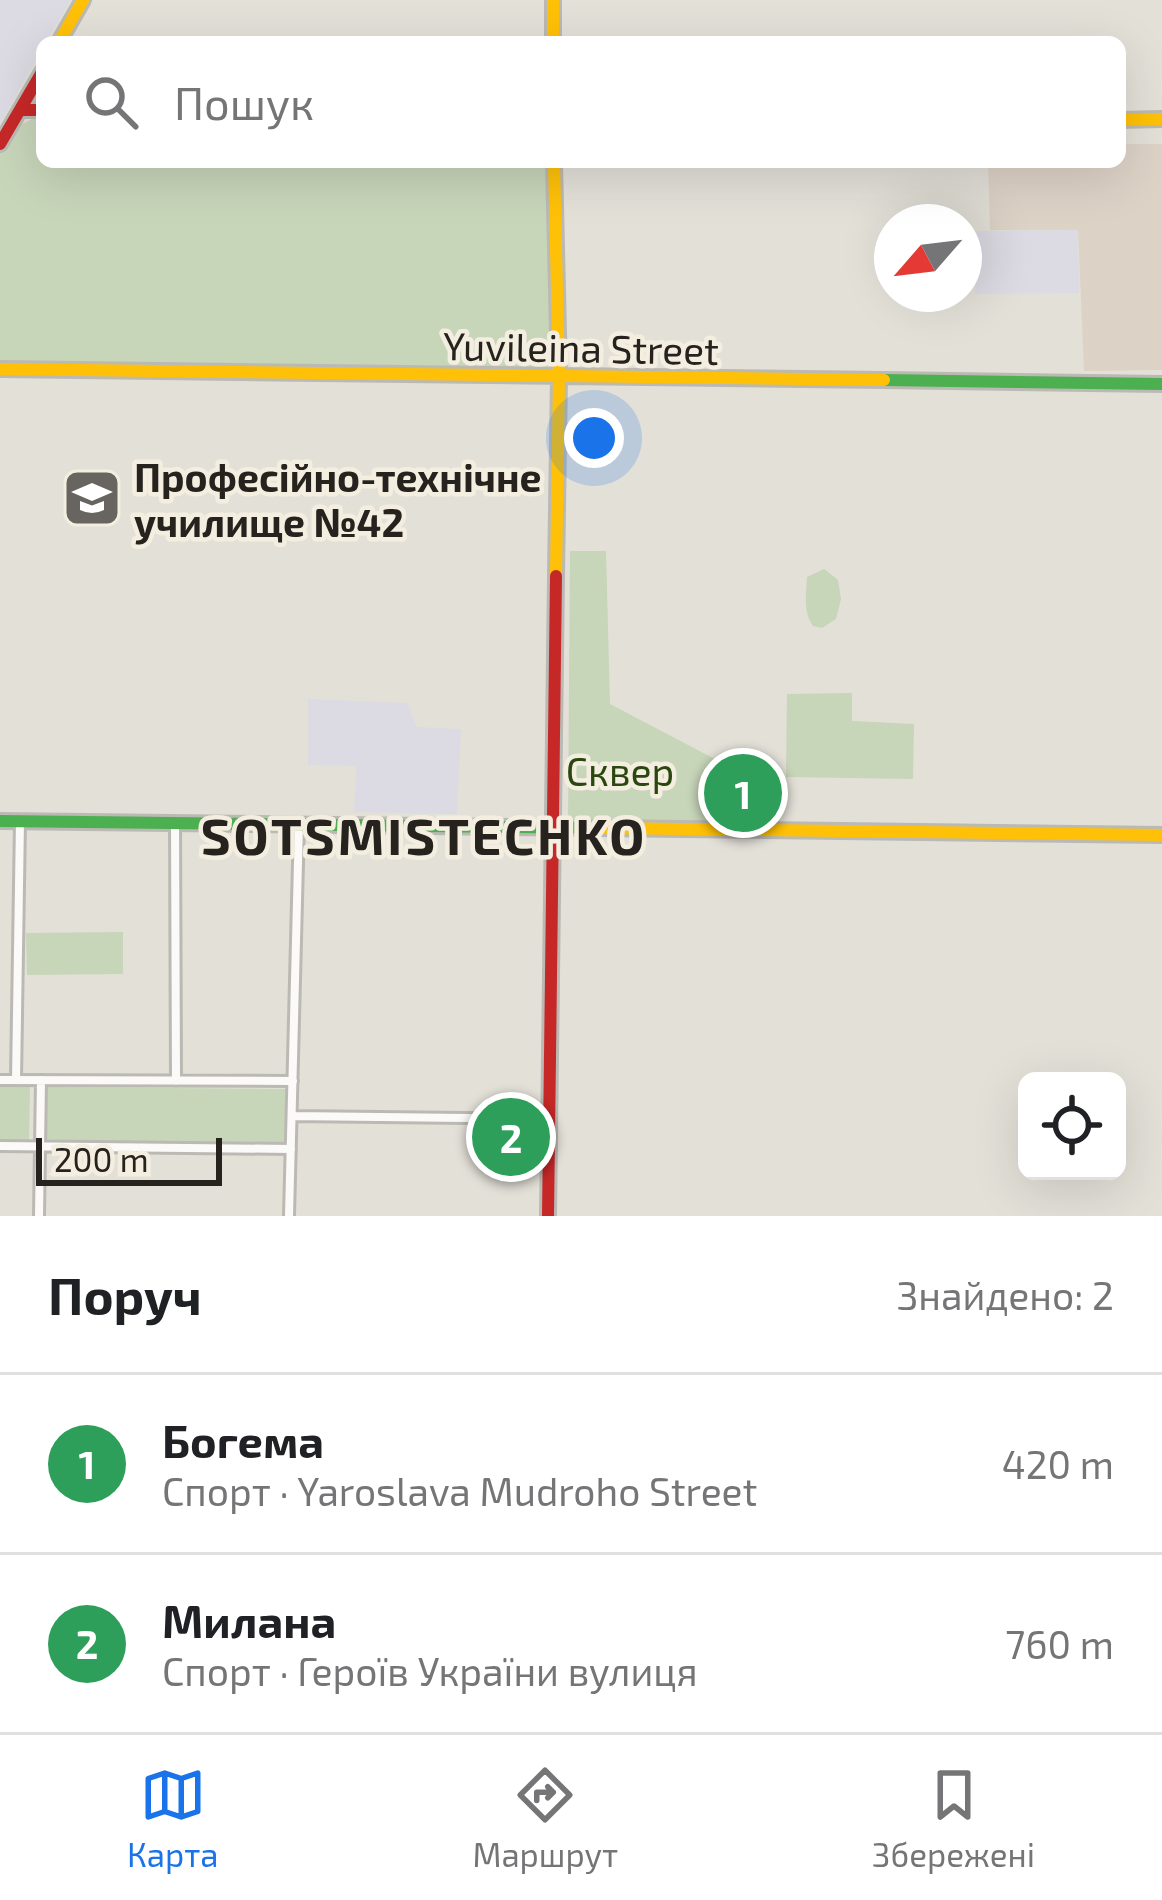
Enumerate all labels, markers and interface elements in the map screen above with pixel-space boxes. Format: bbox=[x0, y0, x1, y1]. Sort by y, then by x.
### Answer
search box bbox=[36, 36, 1126, 168]
icon: search bbox=[78, 69, 144, 135]
text: Пошук bbox=[174, 75, 314, 129]
north arrow bbox=[874, 204, 982, 312]
street label: Yuvileina Street bbox=[443, 321, 719, 373]
your location bbox=[564, 408, 624, 468]
place label: Професійно-технічне училище №42 bbox=[134, 453, 542, 545]
school or university icon: Професійно-технічне училище №42 bbox=[61, 467, 123, 529]
park label: Сквер bbox=[566, 747, 674, 794]
pin: 1 bbox=[704, 748, 782, 838]
district label: SOTSMISTECHKO bbox=[201, 804, 647, 865]
map controls bbox=[1018, 1072, 1126, 1180]
button: locate bbox=[1018, 1072, 1126, 1180]
pin: 2 bbox=[472, 1092, 550, 1182]
scale bar bbox=[36, 1132, 222, 1185]
text: 200 m bbox=[54, 1139, 149, 1179]
text: Поруч bbox=[48, 1264, 202, 1325]
text: Знайдено: 2 bbox=[897, 1271, 1114, 1318]
text: Богема bbox=[162, 1413, 324, 1467]
text: 1 bbox=[79, 1440, 95, 1487]
text: 420 m bbox=[1002, 1440, 1114, 1487]
text: Спорт · Yaroslava Mudroho Street bbox=[162, 1467, 757, 1514]
text: Милана bbox=[162, 1593, 336, 1647]
text: 2 bbox=[76, 1620, 98, 1667]
text: 760 m bbox=[1005, 1620, 1114, 1667]
text: Спорт · Героїв України вулиця bbox=[162, 1647, 698, 1694]
tab: Карта bbox=[127, 1762, 219, 1874]
tab: Маршрут bbox=[472, 1762, 618, 1874]
tab: Збережені bbox=[872, 1762, 1035, 1874]

